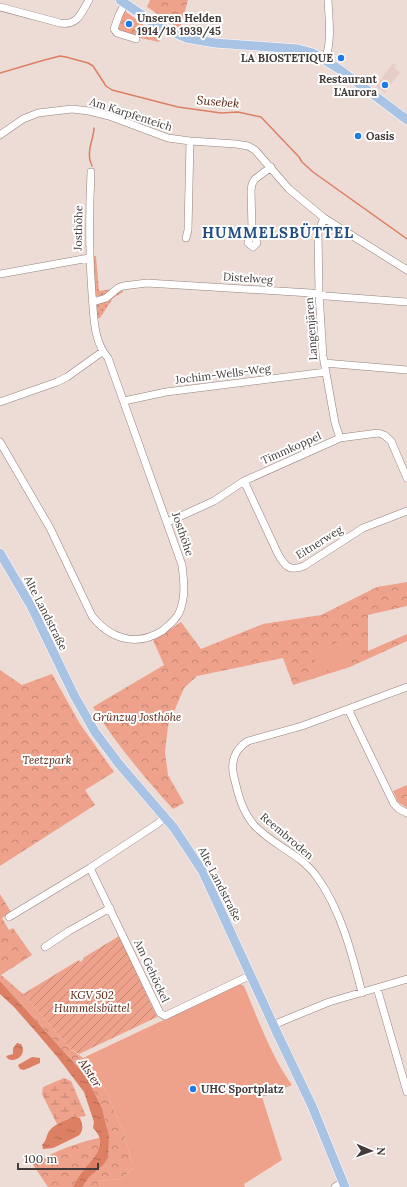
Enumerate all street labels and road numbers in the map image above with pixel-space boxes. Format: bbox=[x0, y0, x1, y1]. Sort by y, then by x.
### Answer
street label: Am Karpfenteich bbox=[87, 94, 174, 134]
street label: Josthöhe bbox=[71, 205, 85, 252]
street label: Distelweg bbox=[222, 269, 274, 287]
street label: Langenjären bbox=[302, 297, 320, 361]
street label: Jochim-Wells-Weg bbox=[173, 361, 272, 387]
street label: Timmkoppel bbox=[259, 429, 323, 467]
street label: Josthöhe bbox=[169, 509, 197, 558]
street label: Eitnerweg bbox=[293, 522, 346, 562]
street label: Alte Landstraße bbox=[21, 573, 71, 653]
street label: Reembroden bbox=[257, 810, 317, 863]
street label: Alte Landstraße bbox=[195, 844, 245, 924]
street label: Am Gehöckel bbox=[131, 936, 173, 1005]

